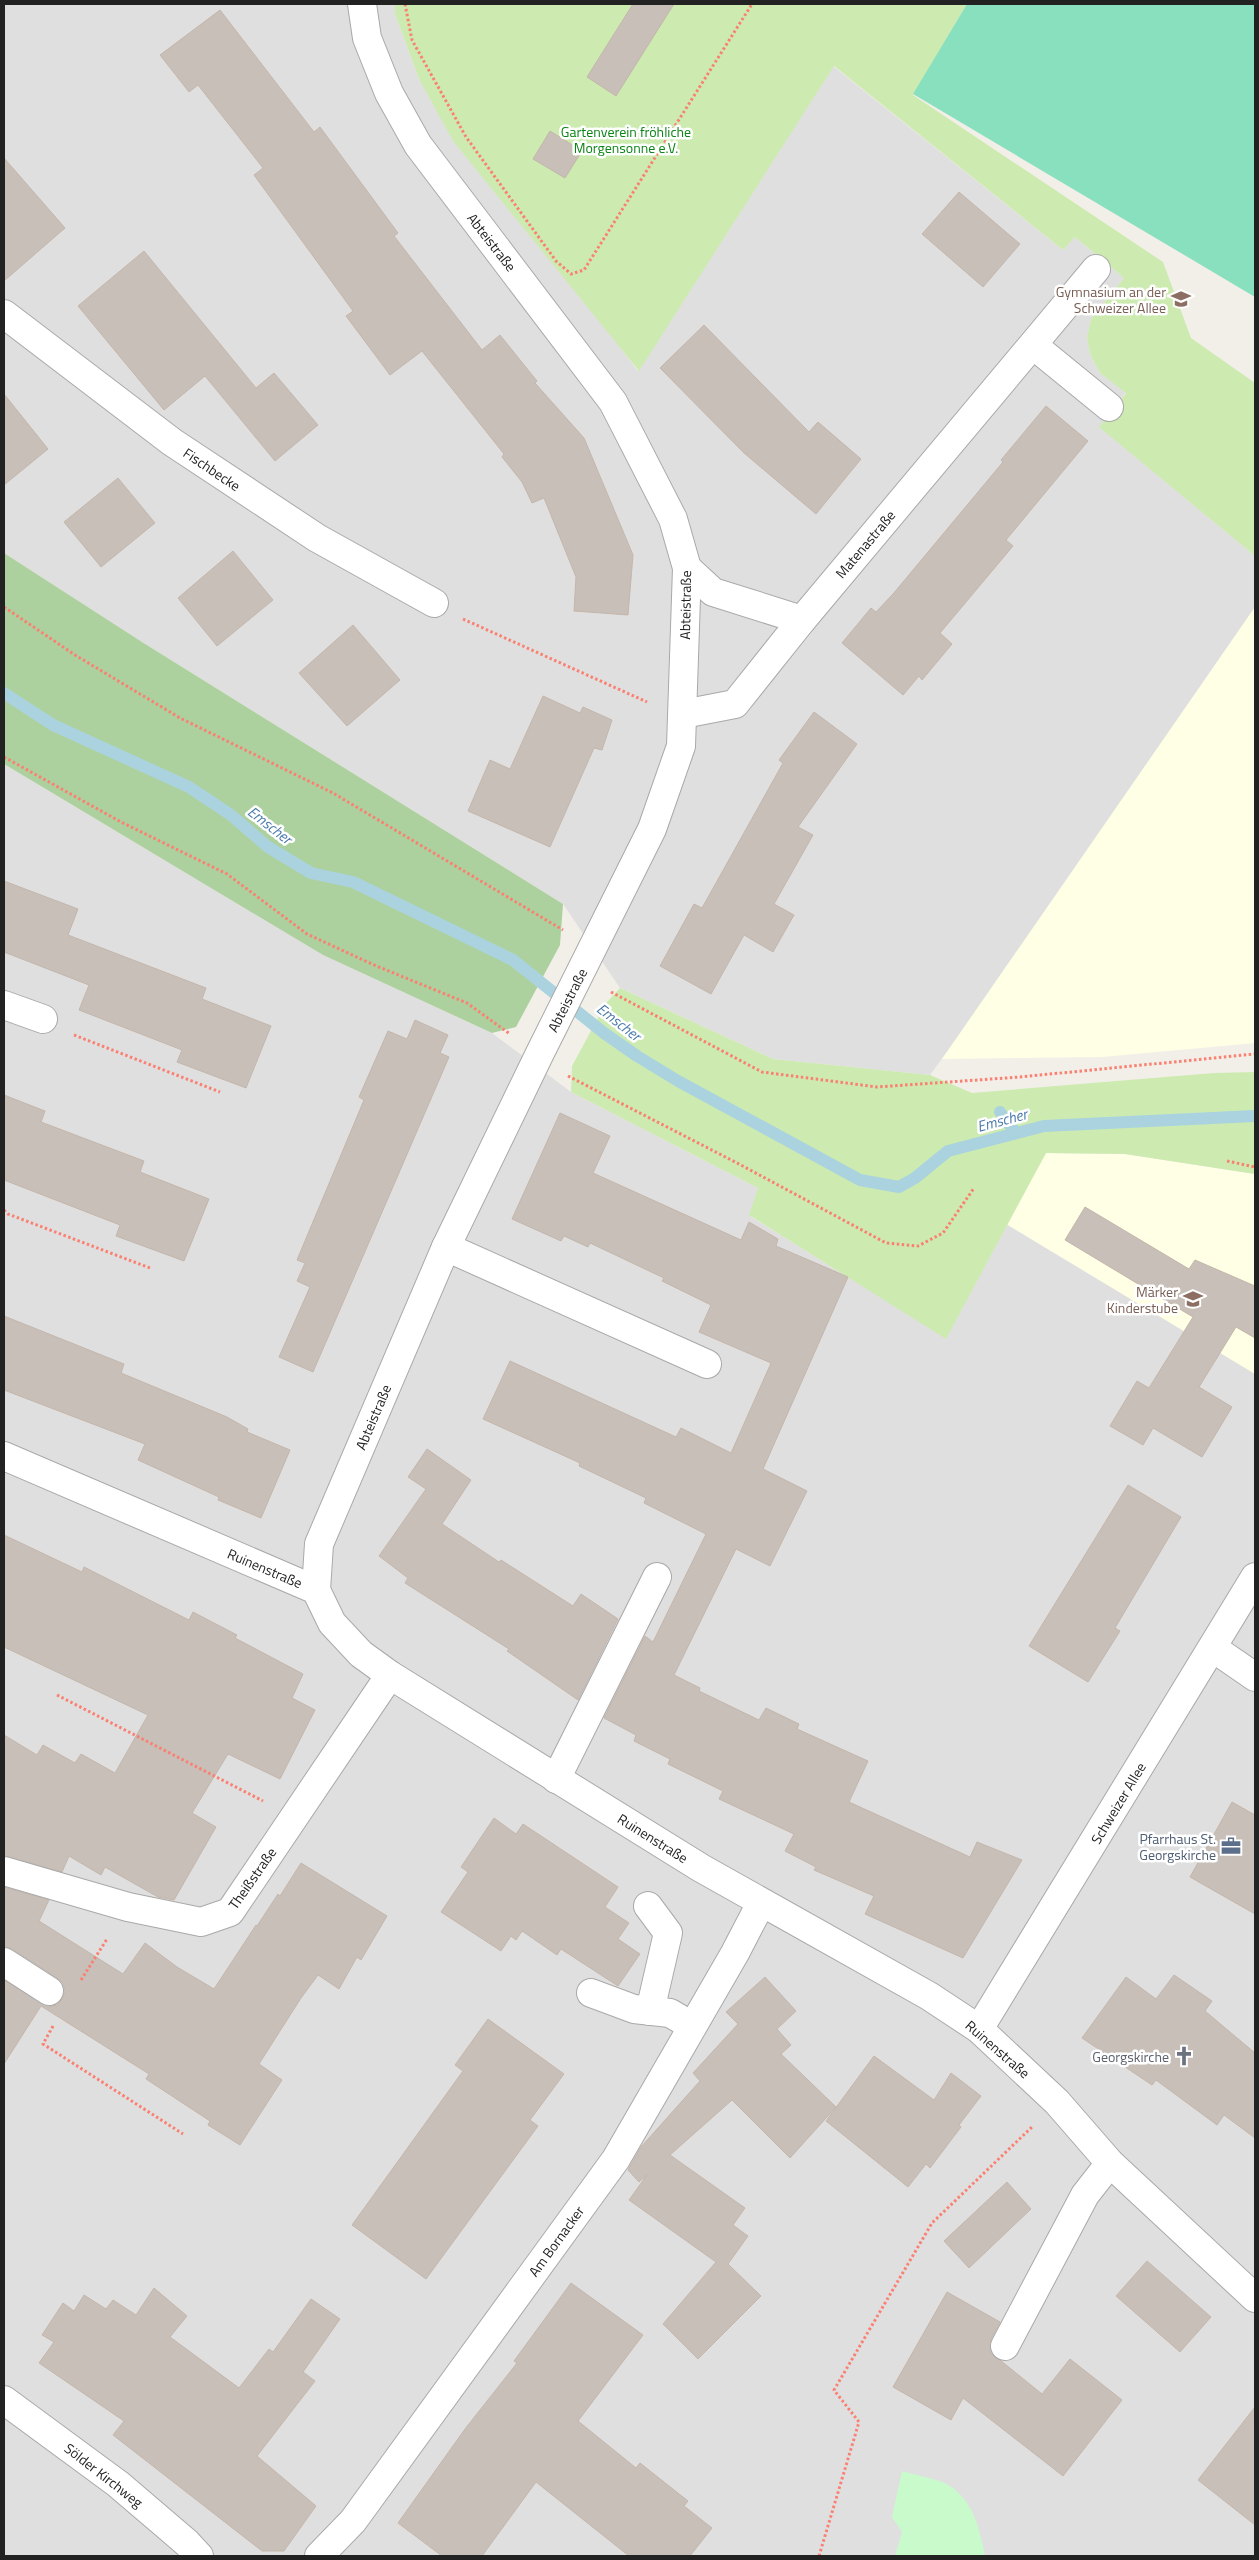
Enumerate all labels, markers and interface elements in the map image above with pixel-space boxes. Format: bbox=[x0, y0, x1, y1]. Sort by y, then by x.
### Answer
park label: Gartenverein fröhliche Morgensonne e.V. bbox=[561, 121, 691, 158]
street label: Abteistraße bbox=[462, 208, 522, 276]
place label: Gymnasium an der Schweizer Allee bbox=[1056, 281, 1166, 318]
school or university icon: Gymnasium an der Schweizer Allee bbox=[1170, 288, 1192, 310]
street label: Fischbecke bbox=[179, 442, 245, 496]
street label: Matenastraße bbox=[830, 505, 900, 583]
street label: Abteistraße bbox=[674, 570, 696, 640]
water label: Emscher bbox=[243, 800, 299, 851]
street label: Abteistraße bbox=[542, 964, 592, 1036]
water label: Emscher bbox=[592, 997, 648, 1048]
water label: Emscher bbox=[974, 1102, 1032, 1138]
place label: Märker Kinderstube bbox=[1107, 1281, 1178, 1318]
school or university icon: Märker Kinderstube bbox=[1182, 1288, 1204, 1310]
street label: Abteistraße bbox=[350, 1381, 396, 1453]
street label: Ruinenstraße bbox=[224, 1543, 306, 1593]
street label: Schweizer Allee bbox=[1085, 1758, 1151, 1848]
street label: Ruinenstraße bbox=[614, 1808, 692, 1868]
place label: Pfarrhaus St. Georgskirche bbox=[1139, 1828, 1216, 1865]
office icon: Pfarrhaus St. Georgskirche bbox=[1220, 1835, 1242, 1857]
street label: Theißstraße bbox=[223, 1843, 281, 1913]
street label: Ruinenstraße bbox=[961, 2015, 1035, 2083]
church icon: Georgskirche bbox=[1173, 2045, 1195, 2067]
place label: Georgskirche bbox=[1092, 2046, 1169, 2067]
street label: Am Bornacker bbox=[523, 2201, 589, 2281]
street label: Sölder Kirchweg bbox=[60, 2438, 148, 2512]

